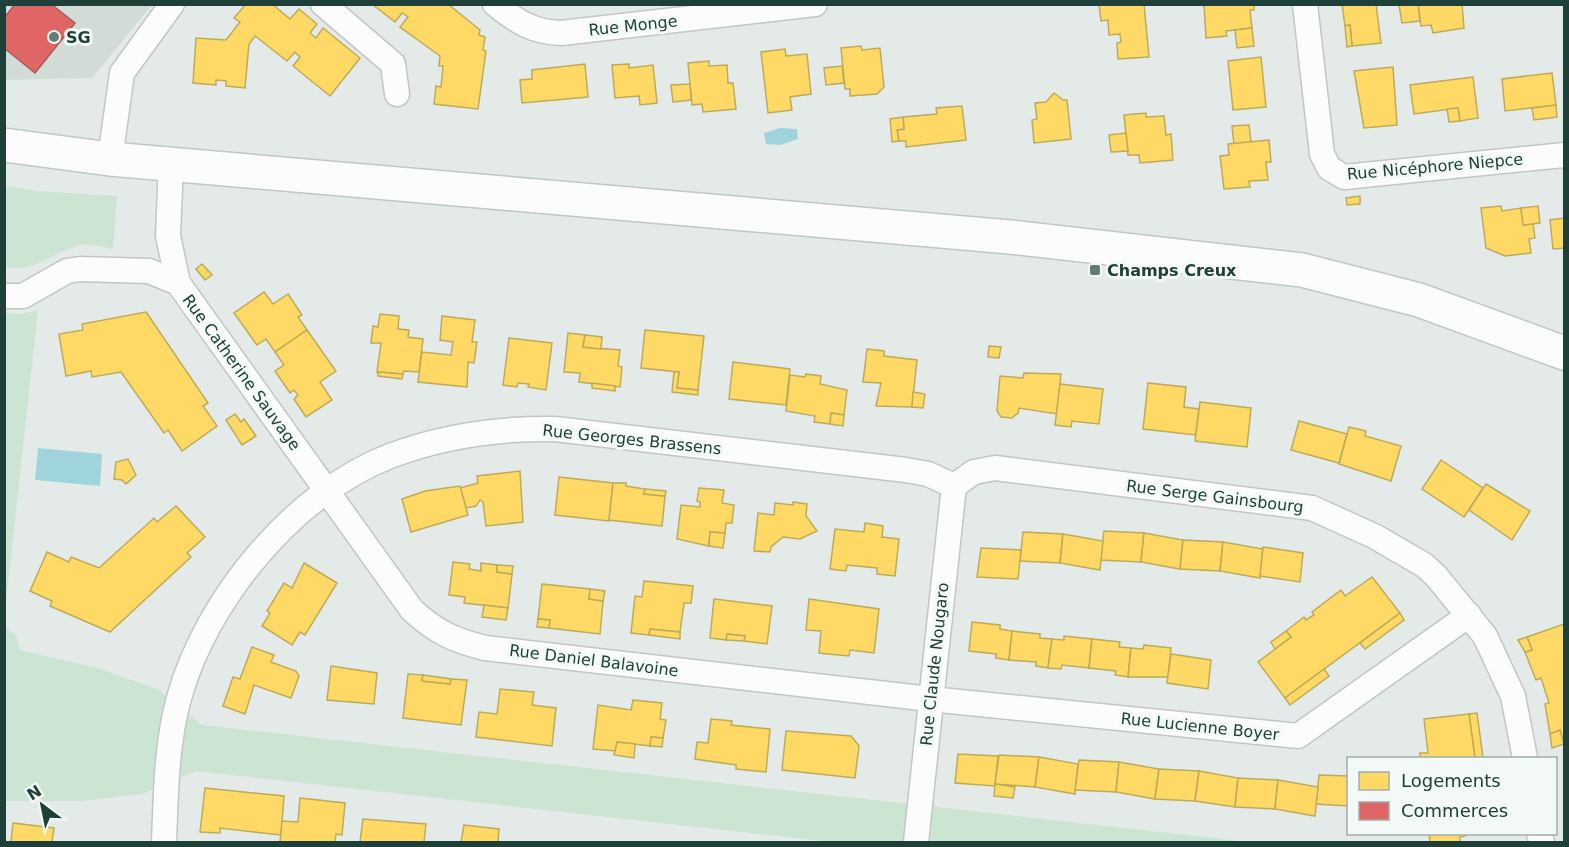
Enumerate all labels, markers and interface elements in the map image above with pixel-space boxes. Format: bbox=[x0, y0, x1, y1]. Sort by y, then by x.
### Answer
street label: Rue Monge bbox=[588, 11, 678, 40]
place label: SG bbox=[66, 28, 91, 47]
marker: SG bbox=[47, 30, 61, 44]
street label: Rue Nicéphore Niepce bbox=[1346, 149, 1524, 184]
place label: Champs Creux bbox=[1107, 261, 1237, 280]
marker: Champs Creux bbox=[1088, 263, 1102, 277]
street label: Rue Catherine Sauvage bbox=[179, 291, 305, 454]
street label: Rue Georges Brassens bbox=[542, 421, 722, 458]
street label: Rue Serge Gainsbourg bbox=[1125, 476, 1305, 517]
street label: Rue Claude Nougaro bbox=[916, 582, 953, 747]
street label: Rue Daniel Balavoine bbox=[508, 641, 680, 680]
street label: Rue Lucienne Boyer bbox=[1120, 709, 1281, 744]
legend bbox=[1347, 757, 1557, 835]
text: Logements bbox=[1401, 770, 1501, 791]
north arrow bbox=[12, 775, 72, 835]
text: N bbox=[24, 781, 45, 804]
text: Commerces bbox=[1401, 800, 1508, 821]

